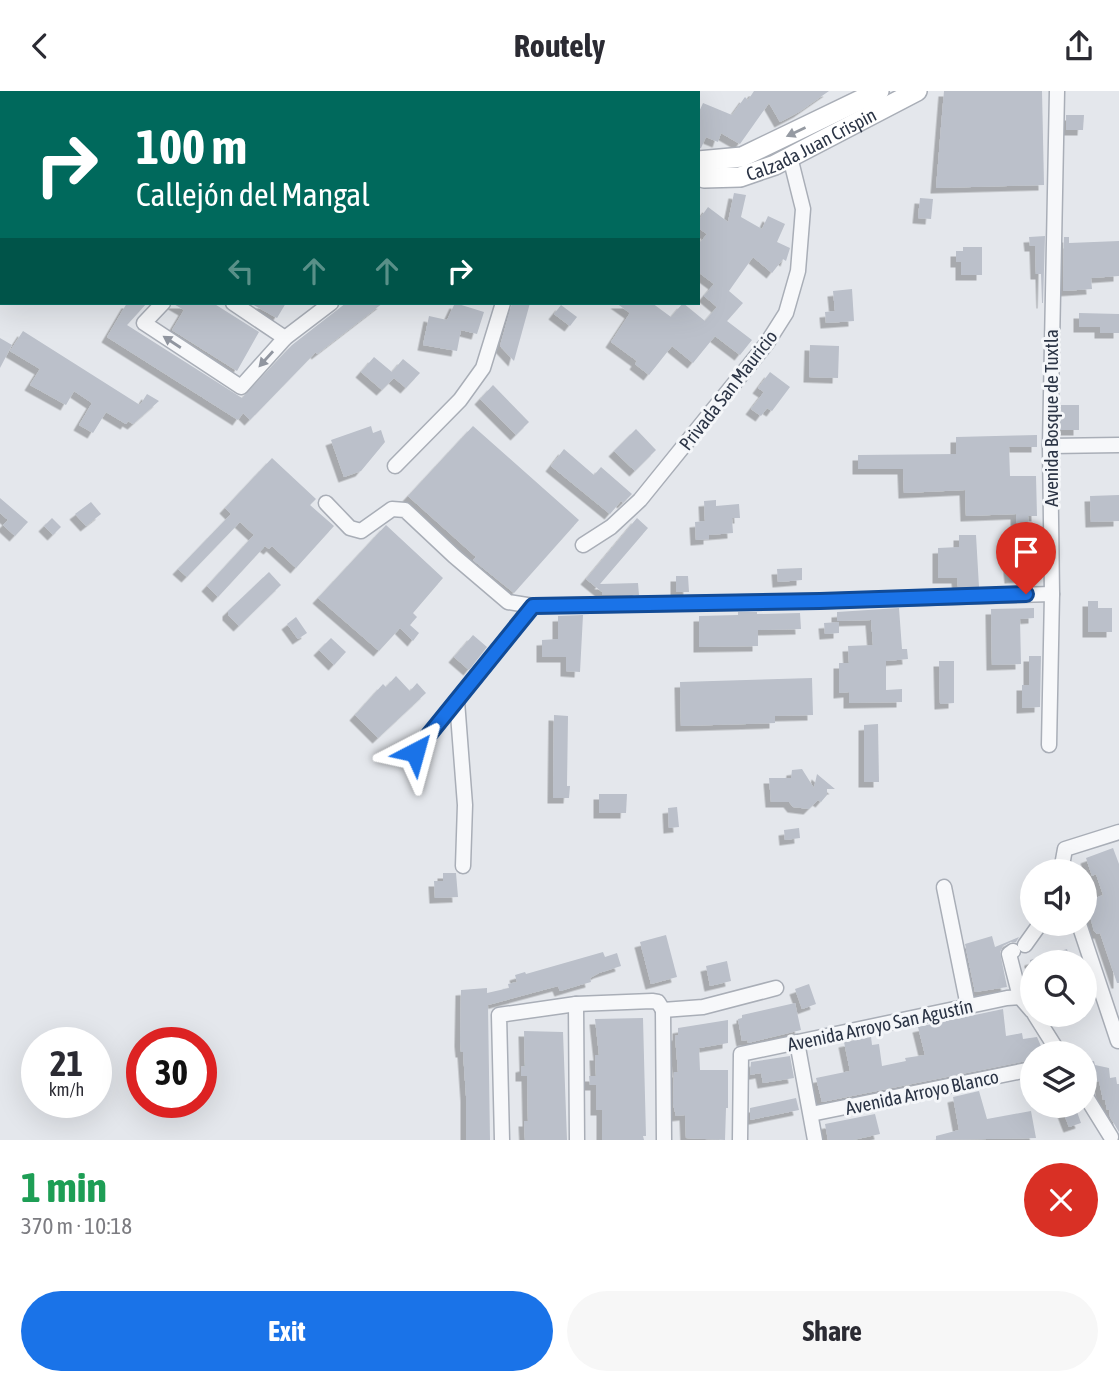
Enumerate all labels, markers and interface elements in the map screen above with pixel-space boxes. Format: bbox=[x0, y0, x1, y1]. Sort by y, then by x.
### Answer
icon: back bbox=[21, 27, 59, 65]
text: Routely bbox=[514, 27, 605, 64]
icon: share bbox=[1060, 27, 1098, 65]
street label: Calzada Juan Crispin bbox=[743, 103, 880, 185]
text: 100 m bbox=[136, 118, 247, 174]
icon: right bbox=[21, 119, 112, 210]
one-way arrow bbox=[786, 126, 806, 138]
text: Callejón del Mangal bbox=[136, 176, 370, 213]
icon: left bbox=[222, 252, 260, 290]
icon: ahead bbox=[295, 252, 333, 290]
icon: ahead bbox=[368, 252, 406, 290]
icon: right bbox=[441, 252, 479, 290]
street label: Privada San Mauricio bbox=[674, 326, 782, 454]
street label: Avenida Bosque de Tuxtla bbox=[1040, 329, 1062, 507]
one-way arrow bbox=[163, 335, 182, 348]
one-way arrow bbox=[258, 350, 274, 368]
pin bbox=[996, 522, 1056, 594]
icon: arrive bbox=[1007, 533, 1045, 571]
position arrow bbox=[378, 715, 452, 789]
map controls bbox=[1020, 859, 1097, 1118]
button: sound bbox=[1020, 859, 1097, 936]
button: search bbox=[1020, 950, 1097, 1027]
street label: Avenida Arroyo San Agustín bbox=[785, 995, 975, 1055]
speed limit sign: 30 bbox=[126, 1027, 217, 1118]
button: layers bbox=[1020, 1041, 1097, 1118]
text: 21 bbox=[50, 1043, 83, 1083]
street label: Avenida Arroyo Blanco bbox=[843, 1065, 1001, 1119]
text: km/h bbox=[49, 1079, 84, 1100]
text: 1 min bbox=[21, 1163, 107, 1211]
button: close bbox=[1024, 1163, 1098, 1237]
text: 370 m · 10:18 bbox=[21, 1213, 132, 1239]
button: Exit bbox=[21, 1291, 553, 1371]
button: Share bbox=[567, 1291, 1098, 1371]

